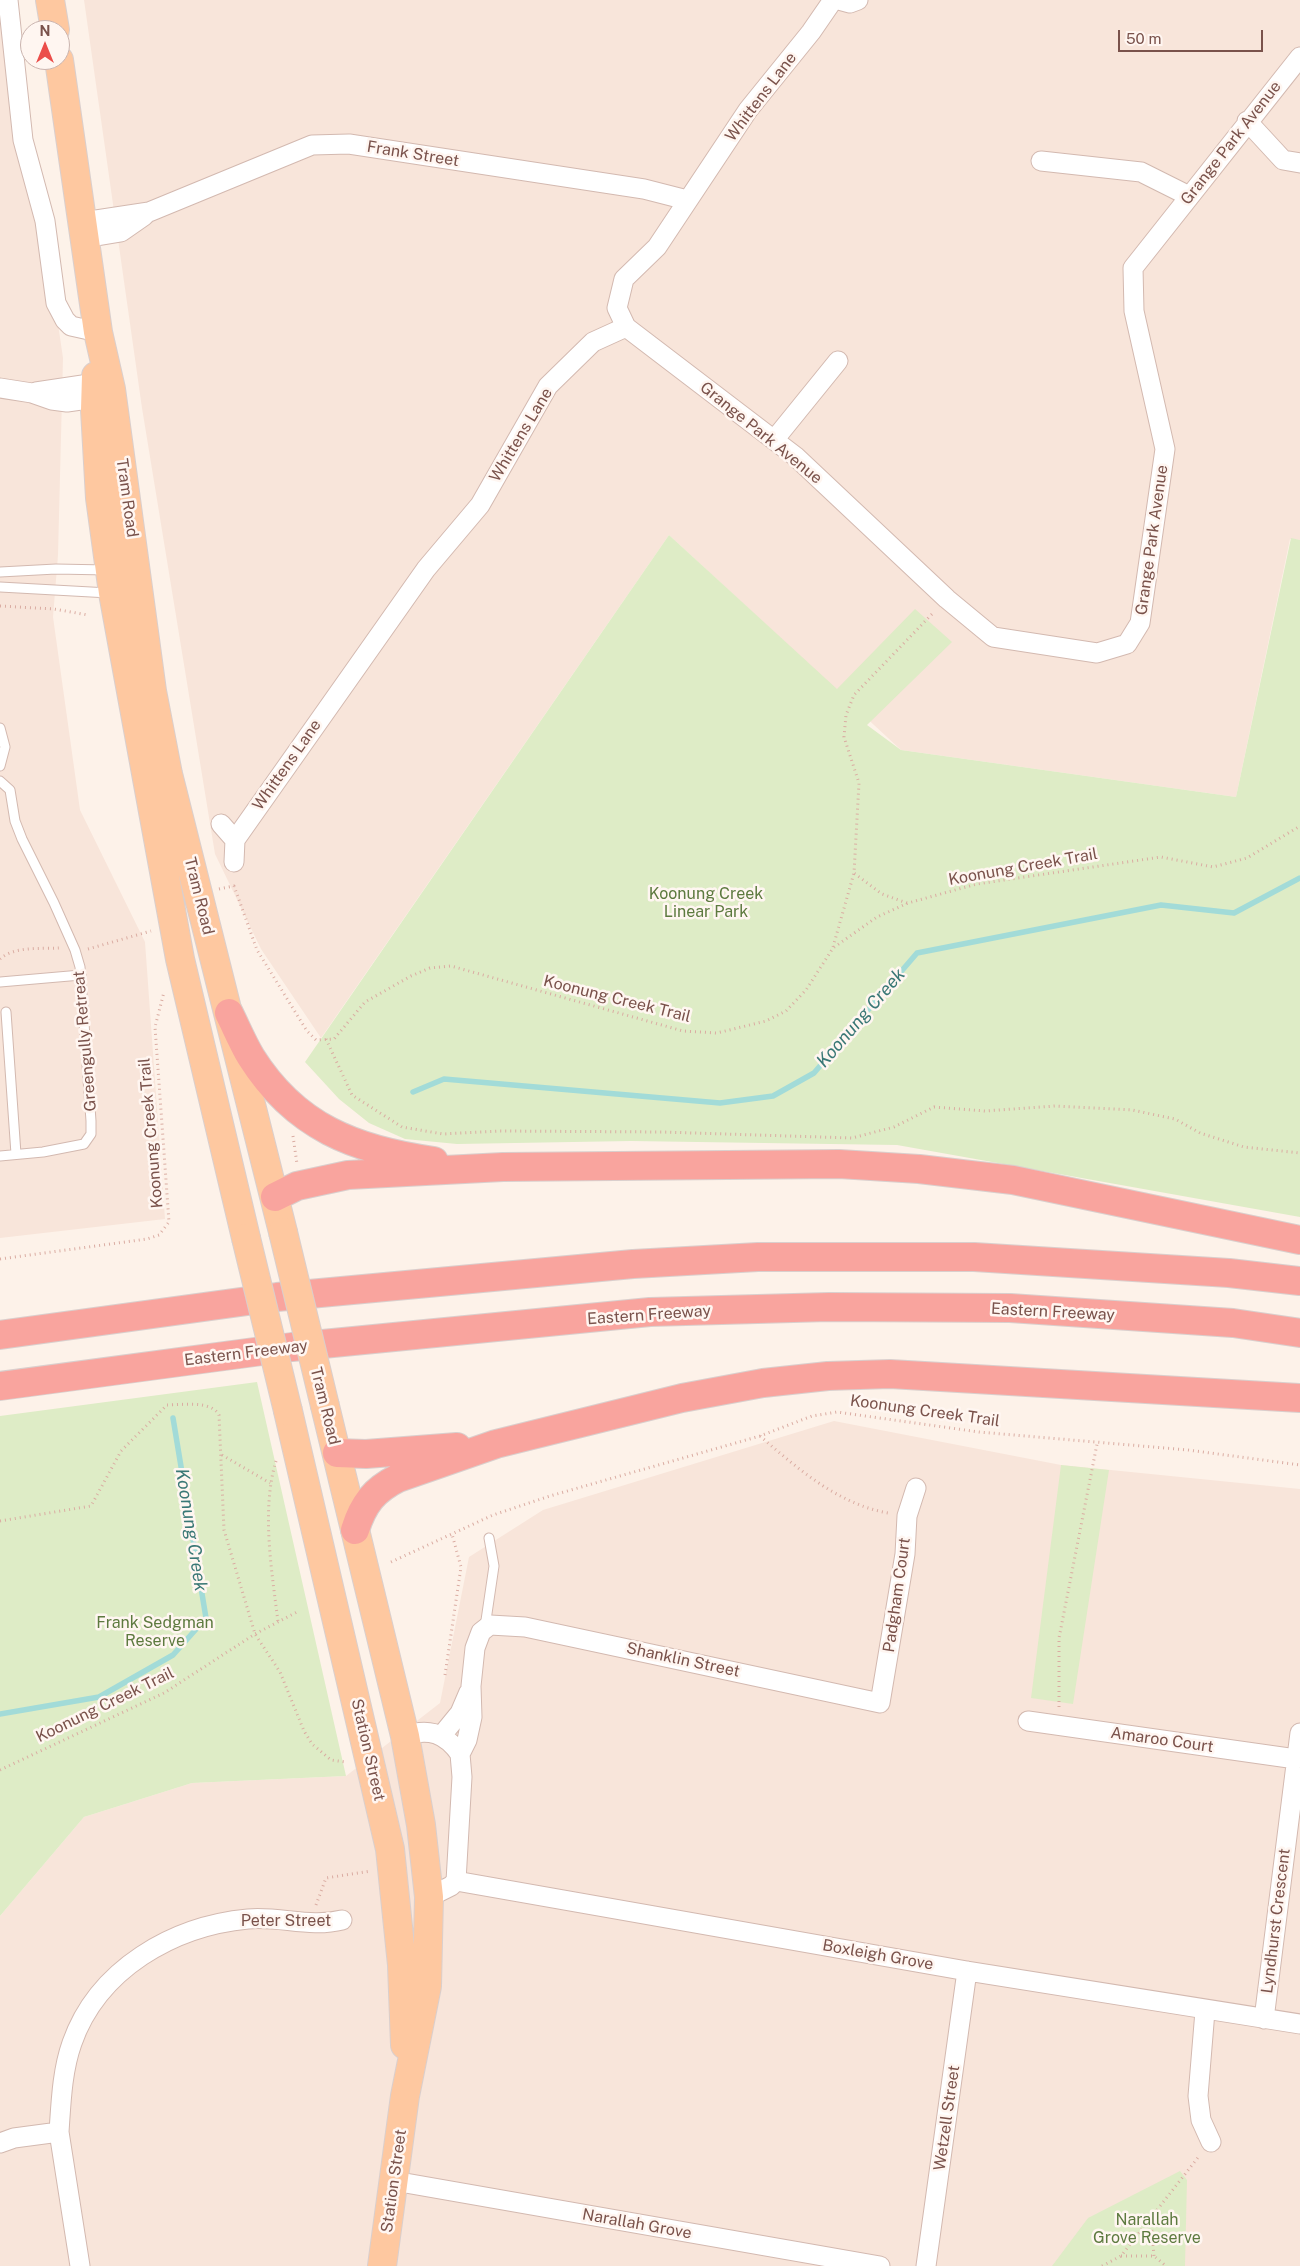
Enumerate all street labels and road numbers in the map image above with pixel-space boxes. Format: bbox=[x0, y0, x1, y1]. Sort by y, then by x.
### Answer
street label: Whittens Lane bbox=[721, 49, 801, 145]
street label: Grange Park Avenue bbox=[1177, 77, 1285, 209]
street label: Frank Street bbox=[365, 137, 461, 171]
street label: Grange Park Avenue bbox=[696, 378, 826, 488]
street label: Whittens Lane bbox=[485, 385, 557, 485]
street label: Tram Road bbox=[112, 457, 142, 539]
street label: Grange Park Avenue bbox=[1132, 464, 1172, 616]
street label: Whittens Lane bbox=[249, 716, 325, 814]
street label: Koonung Creek Trail bbox=[947, 844, 1099, 890]
street label: Tram Road bbox=[180, 855, 218, 937]
street label: Greengully Retreat bbox=[69, 970, 101, 1112]
street label: Koonung Creek Trail bbox=[541, 971, 693, 1027]
street label: Koonung Creek Trail bbox=[135, 1057, 167, 1209]
street label: Eastern Freeway bbox=[991, 1299, 1115, 1325]
street label: Eastern Freeway bbox=[586, 1301, 712, 1329]
street label: Eastern Freeway bbox=[183, 1336, 309, 1370]
street label: Tram Road bbox=[306, 1365, 344, 1447]
street label: Koonung Creek Trail bbox=[849, 1391, 1001, 1431]
street label: Padgham Court bbox=[879, 1536, 915, 1654]
street label: Shanklin Street bbox=[624, 1639, 742, 1681]
street label: Koonung Creek Trail bbox=[33, 1663, 177, 1747]
street label: Station Street bbox=[347, 1697, 389, 1803]
street label: Amaroo Court bbox=[1109, 1723, 1215, 1757]
street label: Lyndhurst Crescent bbox=[1258, 1847, 1294, 1995]
street label: Peter Street bbox=[241, 1911, 331, 1931]
street label: Boxleigh Grove bbox=[821, 1936, 935, 1974]
street label: Wetzell Street bbox=[930, 2064, 964, 2172]
street label: Station Street bbox=[377, 2128, 411, 2234]
street label: Narallah Grove bbox=[581, 2205, 693, 2243]

